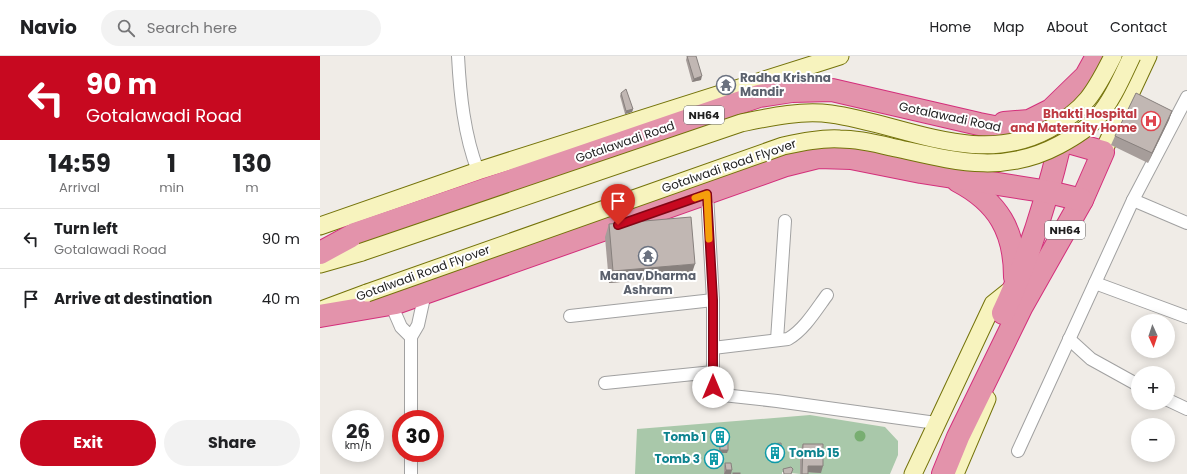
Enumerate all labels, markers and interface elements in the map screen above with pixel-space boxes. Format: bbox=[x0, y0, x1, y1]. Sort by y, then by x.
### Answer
search box bbox=[101, 10, 381, 46]
text: Navio bbox=[20, 14, 77, 41]
icon: search bbox=[115, 17, 137, 39]
text: Search here bbox=[147, 17, 237, 38]
text: Home bbox=[929, 17, 971, 37]
text: Map bbox=[993, 17, 1024, 37]
text: About bbox=[1046, 17, 1088, 37]
text: Contact bbox=[1110, 17, 1167, 37]
text: 90 m bbox=[86, 65, 157, 104]
place label: Radha Krishna Mandir bbox=[740, 69, 831, 100]
icon: left bbox=[20, 72, 72, 124]
temple icon: Radha Krishna Mandir bbox=[715, 74, 737, 96]
street label: Gotalawadi Road bbox=[897, 97, 1003, 136]
text: Gotalawadi Road bbox=[86, 103, 242, 128]
place label: Bhakti Hospital and Maternity Home bbox=[1010, 105, 1138, 136]
road number: NH64 bbox=[684, 106, 724, 124]
hospital icon: Bhakti Hospital and Maternity Home bbox=[1140, 110, 1162, 132]
street label: Gotalawadi Road bbox=[573, 117, 677, 166]
street label: Gotalwadi Road Flyover bbox=[659, 134, 799, 197]
text: 14:59 bbox=[48, 147, 111, 180]
text: 1 bbox=[167, 147, 176, 180]
text: 130 bbox=[232, 147, 272, 180]
text: Arrival bbox=[59, 178, 100, 197]
text: min bbox=[159, 178, 184, 197]
text: m bbox=[245, 178, 259, 197]
pin bbox=[601, 184, 635, 225]
icon: arrive bbox=[607, 190, 629, 212]
text: Turn left bbox=[54, 218, 118, 239]
road number: NH64 bbox=[1045, 221, 1085, 239]
icon: left bbox=[20, 228, 42, 250]
text: 90 m bbox=[262, 228, 300, 249]
text: Gotalawadi Road bbox=[54, 240, 167, 259]
street label: Gotalwadi Road Flyover bbox=[354, 240, 493, 305]
temple icon: Manav Dharma Ashram bbox=[637, 245, 659, 267]
place label: Manav Dharma Ashram bbox=[600, 267, 696, 298]
icon: arrive bbox=[20, 288, 42, 310]
text: Arrive at destination bbox=[54, 288, 212, 309]
text: 40 m bbox=[262, 288, 300, 309]
north arrow bbox=[1131, 314, 1175, 358]
map controls bbox=[1131, 314, 1175, 462]
position arrow bbox=[692, 366, 734, 408]
button: + bbox=[1131, 366, 1175, 410]
speed limit sign: 30 bbox=[392, 410, 444, 462]
text: 26 bbox=[346, 417, 370, 445]
button: − bbox=[1131, 418, 1175, 462]
button: Exit bbox=[20, 420, 156, 466]
button: Share bbox=[164, 420, 300, 466]
building icon: Tomb 1 bbox=[709, 426, 731, 448]
place label: Tomb 1 bbox=[663, 428, 706, 445]
text: km/h bbox=[345, 438, 371, 453]
building icon: Tomb 15 bbox=[764, 442, 786, 464]
place label: Tomb 15 bbox=[789, 444, 840, 461]
building icon: Tomb 3 bbox=[703, 448, 725, 470]
place label: Tomb 3 bbox=[655, 450, 700, 467]

